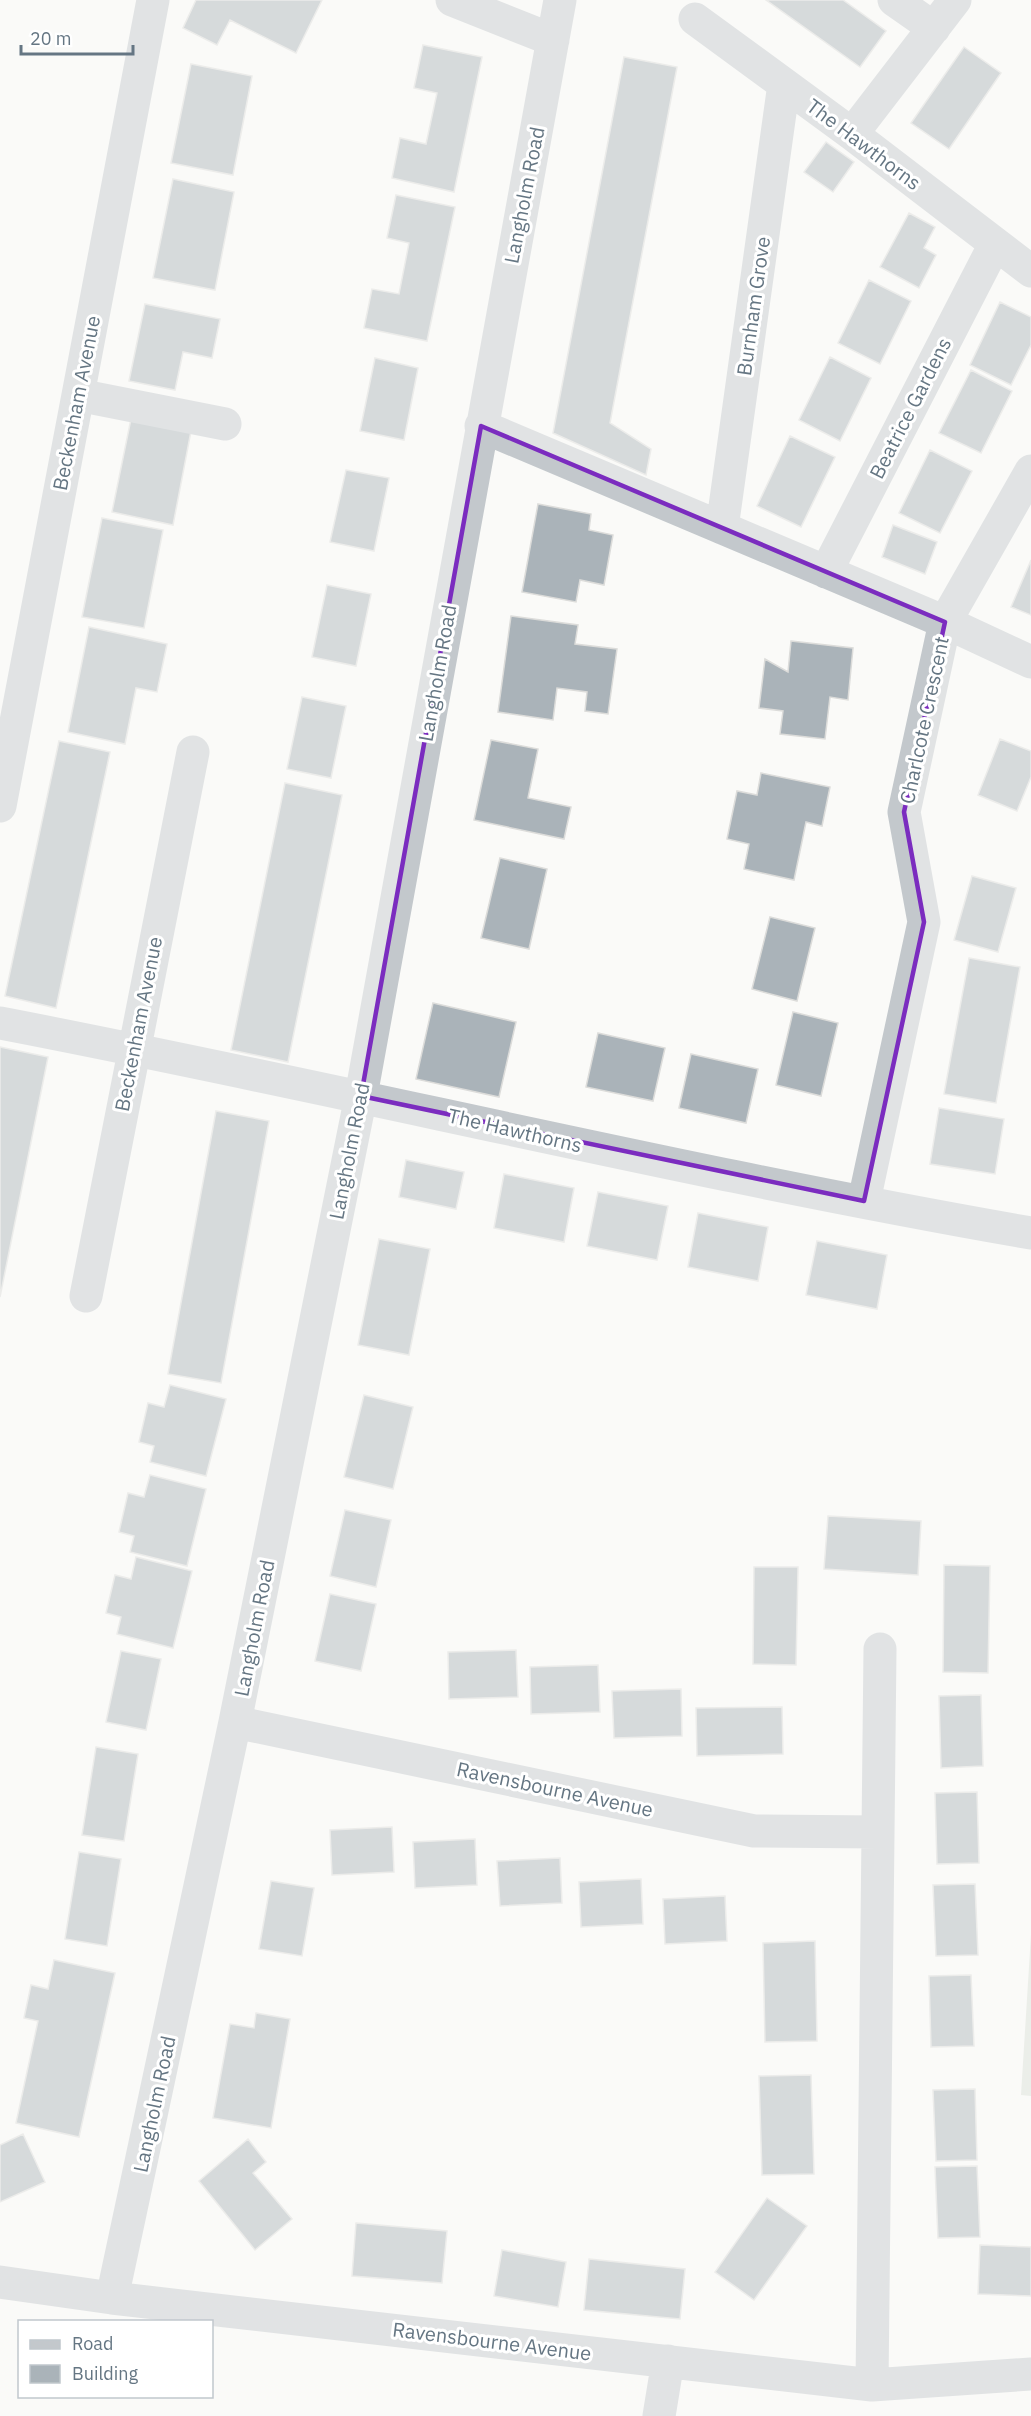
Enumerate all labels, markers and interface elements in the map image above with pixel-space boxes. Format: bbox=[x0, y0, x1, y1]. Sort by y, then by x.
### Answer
scale bar bbox=[21, 18, 134, 56]
text: 20 m bbox=[30, 27, 72, 50]
street label: The Hawthorns bbox=[801, 92, 927, 196]
street label: Langholm Road bbox=[498, 124, 550, 266]
street label: Burnham Grove bbox=[730, 235, 776, 377]
street label: Beckenham Avenue bbox=[46, 313, 106, 493]
street label: Beatrice Gardens bbox=[863, 333, 957, 483]
street label: Langholm Road bbox=[412, 602, 462, 744]
street label: Charlcote Crescent bbox=[893, 634, 955, 806]
street label: Beckenham Avenue bbox=[108, 934, 168, 1114]
street label: Langholm Road bbox=[323, 1080, 375, 1222]
street label: The Hawthorns bbox=[445, 1101, 585, 1159]
street label: Langholm Road bbox=[228, 1557, 280, 1699]
street label: Ravensbourne Avenue bbox=[454, 1755, 656, 1823]
street label: Langholm Road bbox=[126, 2033, 182, 2175]
street label: Ravensbourne Avenue bbox=[391, 2315, 593, 2367]
legend bbox=[18, 2320, 213, 2398]
text: Road bbox=[72, 2332, 113, 2355]
text: Building bbox=[72, 2362, 139, 2385]

